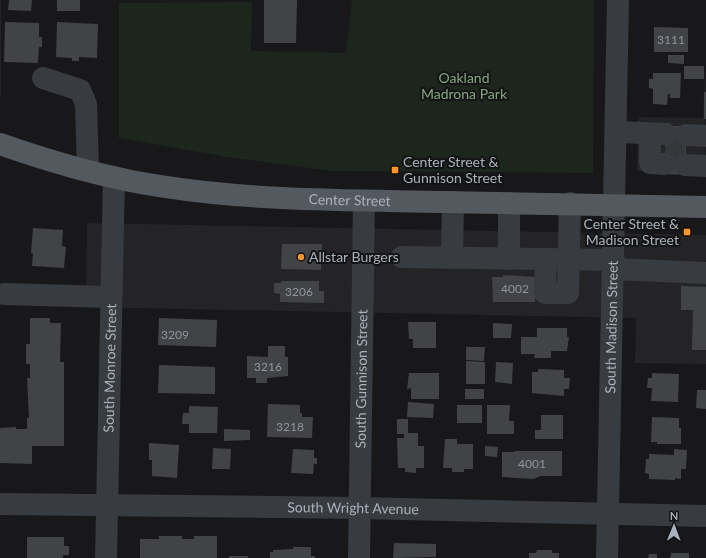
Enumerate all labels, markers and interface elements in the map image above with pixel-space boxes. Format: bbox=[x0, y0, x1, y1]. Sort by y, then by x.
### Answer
house number: 3111 bbox=[657, 32, 685, 47]
park label: Oakland Madrona Park bbox=[421, 69, 508, 102]
place label: Center Street & Gunnison Street bbox=[403, 153, 502, 186]
marker: Center Street & Gunnison Street bbox=[390, 165, 400, 175]
street label: Center Street bbox=[308, 190, 391, 209]
place label: Center Street & Madison Street bbox=[584, 215, 679, 248]
marker: Center Street & Madison Street bbox=[682, 227, 692, 237]
place label: Allstar Burgers bbox=[309, 248, 399, 265]
marker: Allstar Burgers bbox=[296, 252, 306, 262]
street label: South Madison Street bbox=[601, 260, 621, 394]
house number: 4002 bbox=[501, 281, 529, 296]
house number: 3206 bbox=[285, 284, 313, 299]
street label: South Monroe Street bbox=[100, 303, 119, 433]
street label: South Gunnison Street bbox=[352, 309, 370, 449]
house number: 3209 bbox=[161, 327, 189, 342]
house number: 3216 bbox=[254, 359, 282, 374]
house number: 3218 bbox=[276, 419, 304, 434]
house number: 4001 bbox=[518, 456, 546, 471]
street label: South Wright Avenue bbox=[287, 498, 419, 517]
north arrow bbox=[654, 506, 694, 546]
text: N bbox=[670, 509, 679, 522]

